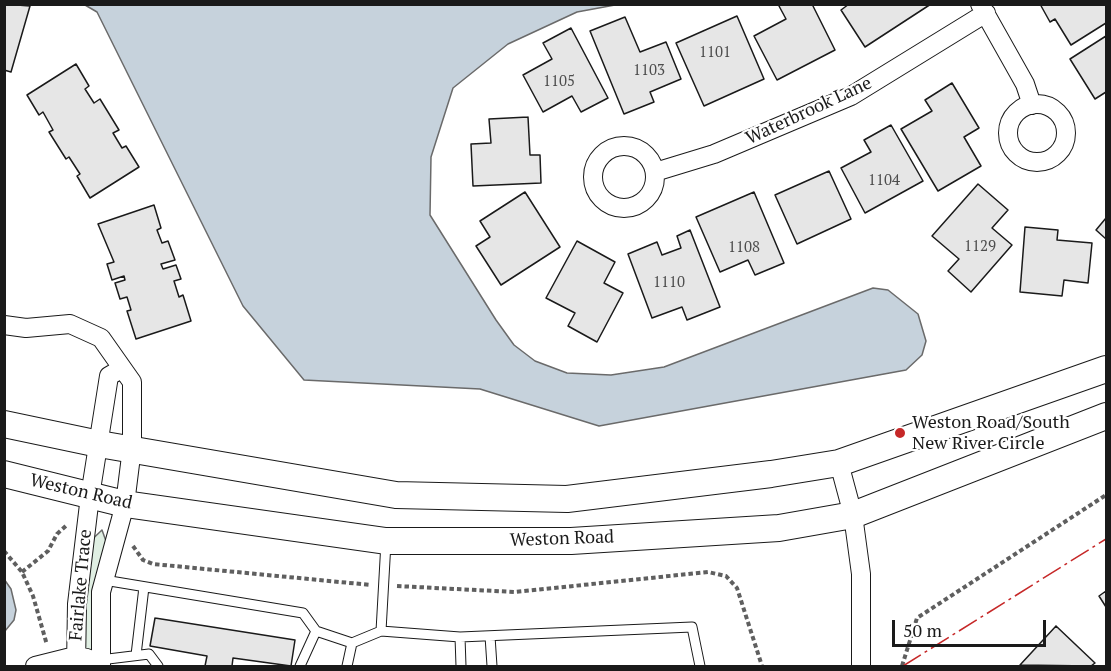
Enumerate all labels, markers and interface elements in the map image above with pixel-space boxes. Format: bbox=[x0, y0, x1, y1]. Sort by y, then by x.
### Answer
house number: 1101 bbox=[699, 44, 731, 62]
house number: 1103 bbox=[633, 62, 665, 80]
street label: Waterbrook Lane bbox=[743, 72, 875, 150]
house number: 1105 bbox=[543, 73, 575, 91]
house number: 1104 bbox=[868, 172, 900, 190]
house number: 1129 bbox=[964, 238, 996, 256]
house number: 1108 bbox=[728, 239, 760, 257]
house number: 1110 bbox=[653, 274, 685, 292]
place label: Weston Road/South New River Circle bbox=[912, 412, 1070, 454]
marker: Weston Road/South New River Circle bbox=[893, 426, 907, 440]
street label: Weston Road bbox=[28, 470, 134, 514]
street label: Weston Road bbox=[509, 526, 615, 552]
street label: Fairlake Trace bbox=[65, 528, 97, 642]
scale bar bbox=[895, 608, 1050, 646]
text: 50 m bbox=[903, 618, 942, 642]

